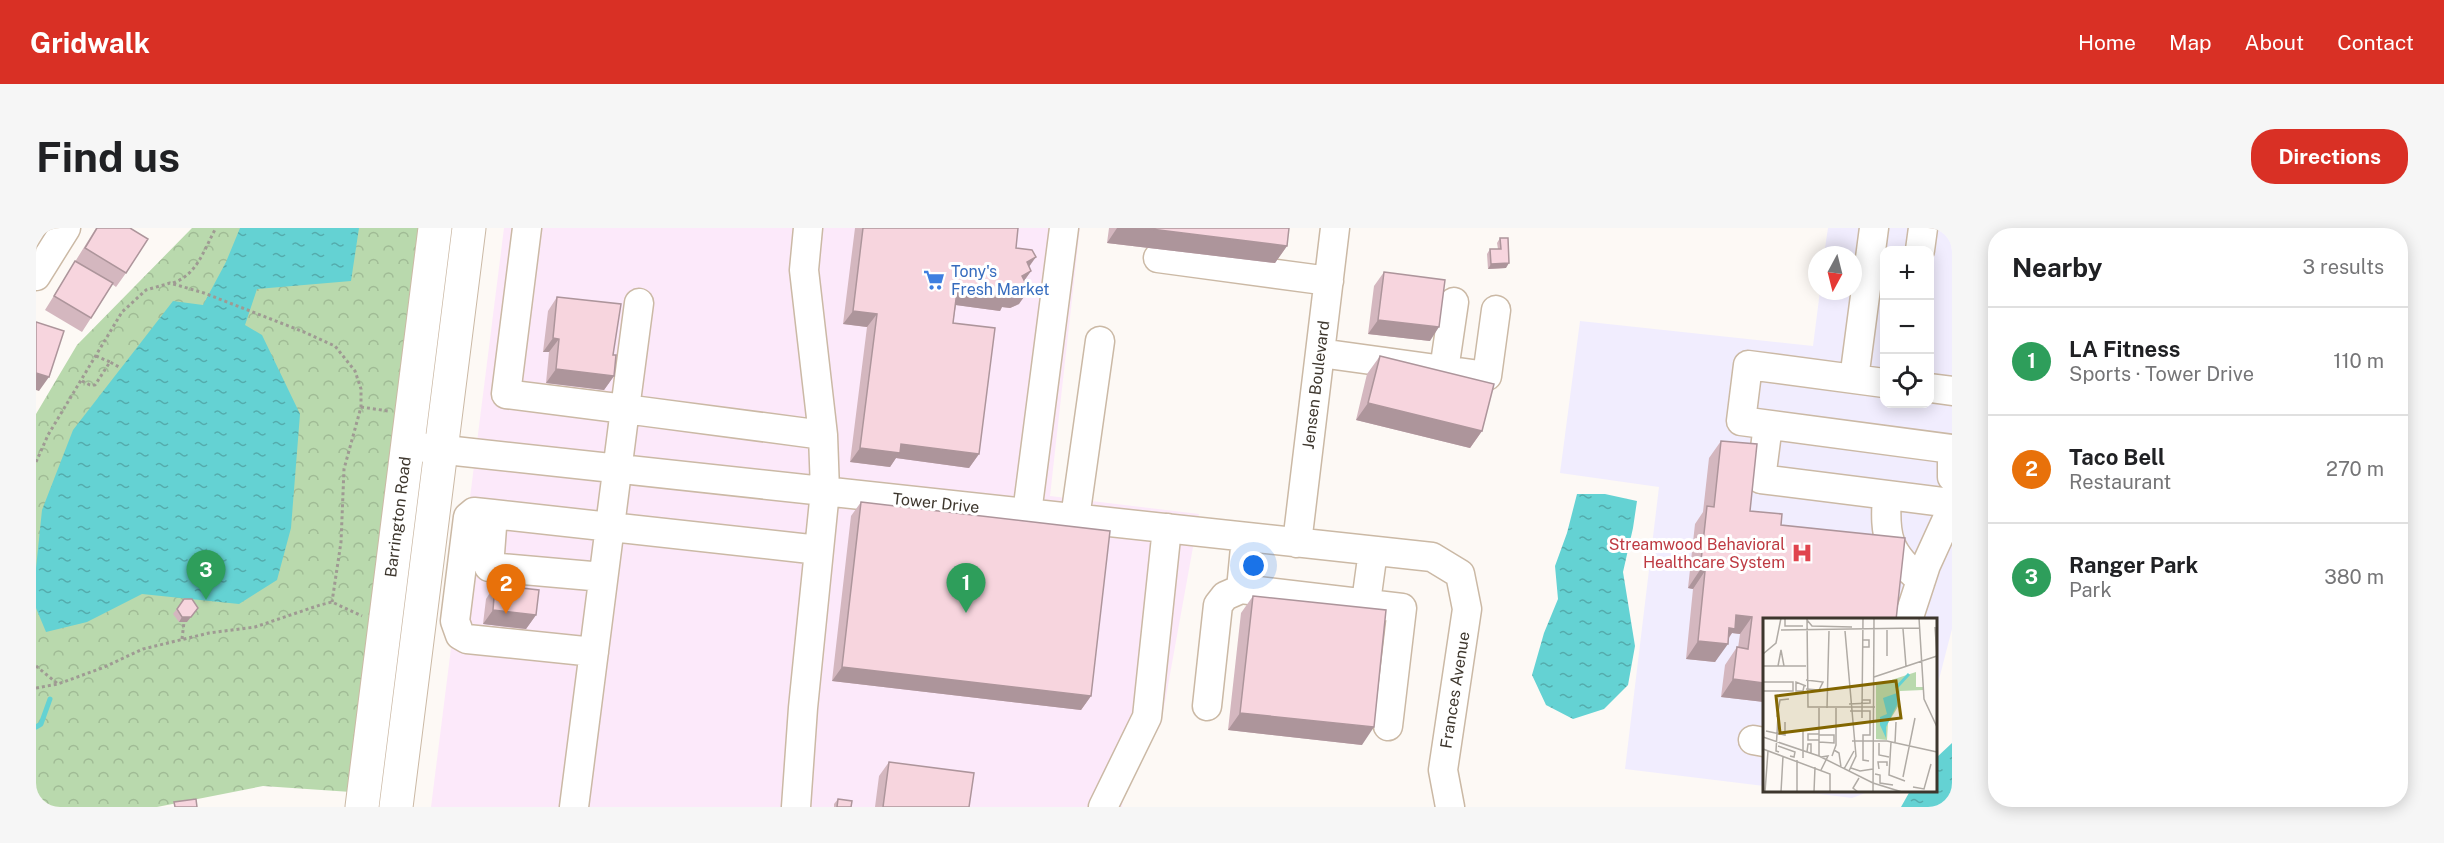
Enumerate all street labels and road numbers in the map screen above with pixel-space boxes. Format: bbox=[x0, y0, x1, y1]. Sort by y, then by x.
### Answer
street label: Jensen Boulevard bbox=[1299, 319, 1333, 451]
street label: Barrington Road bbox=[381, 456, 415, 578]
street label: Tower Drive bbox=[892, 489, 980, 517]
street label: Frances Avenue bbox=[1436, 630, 1474, 750]

